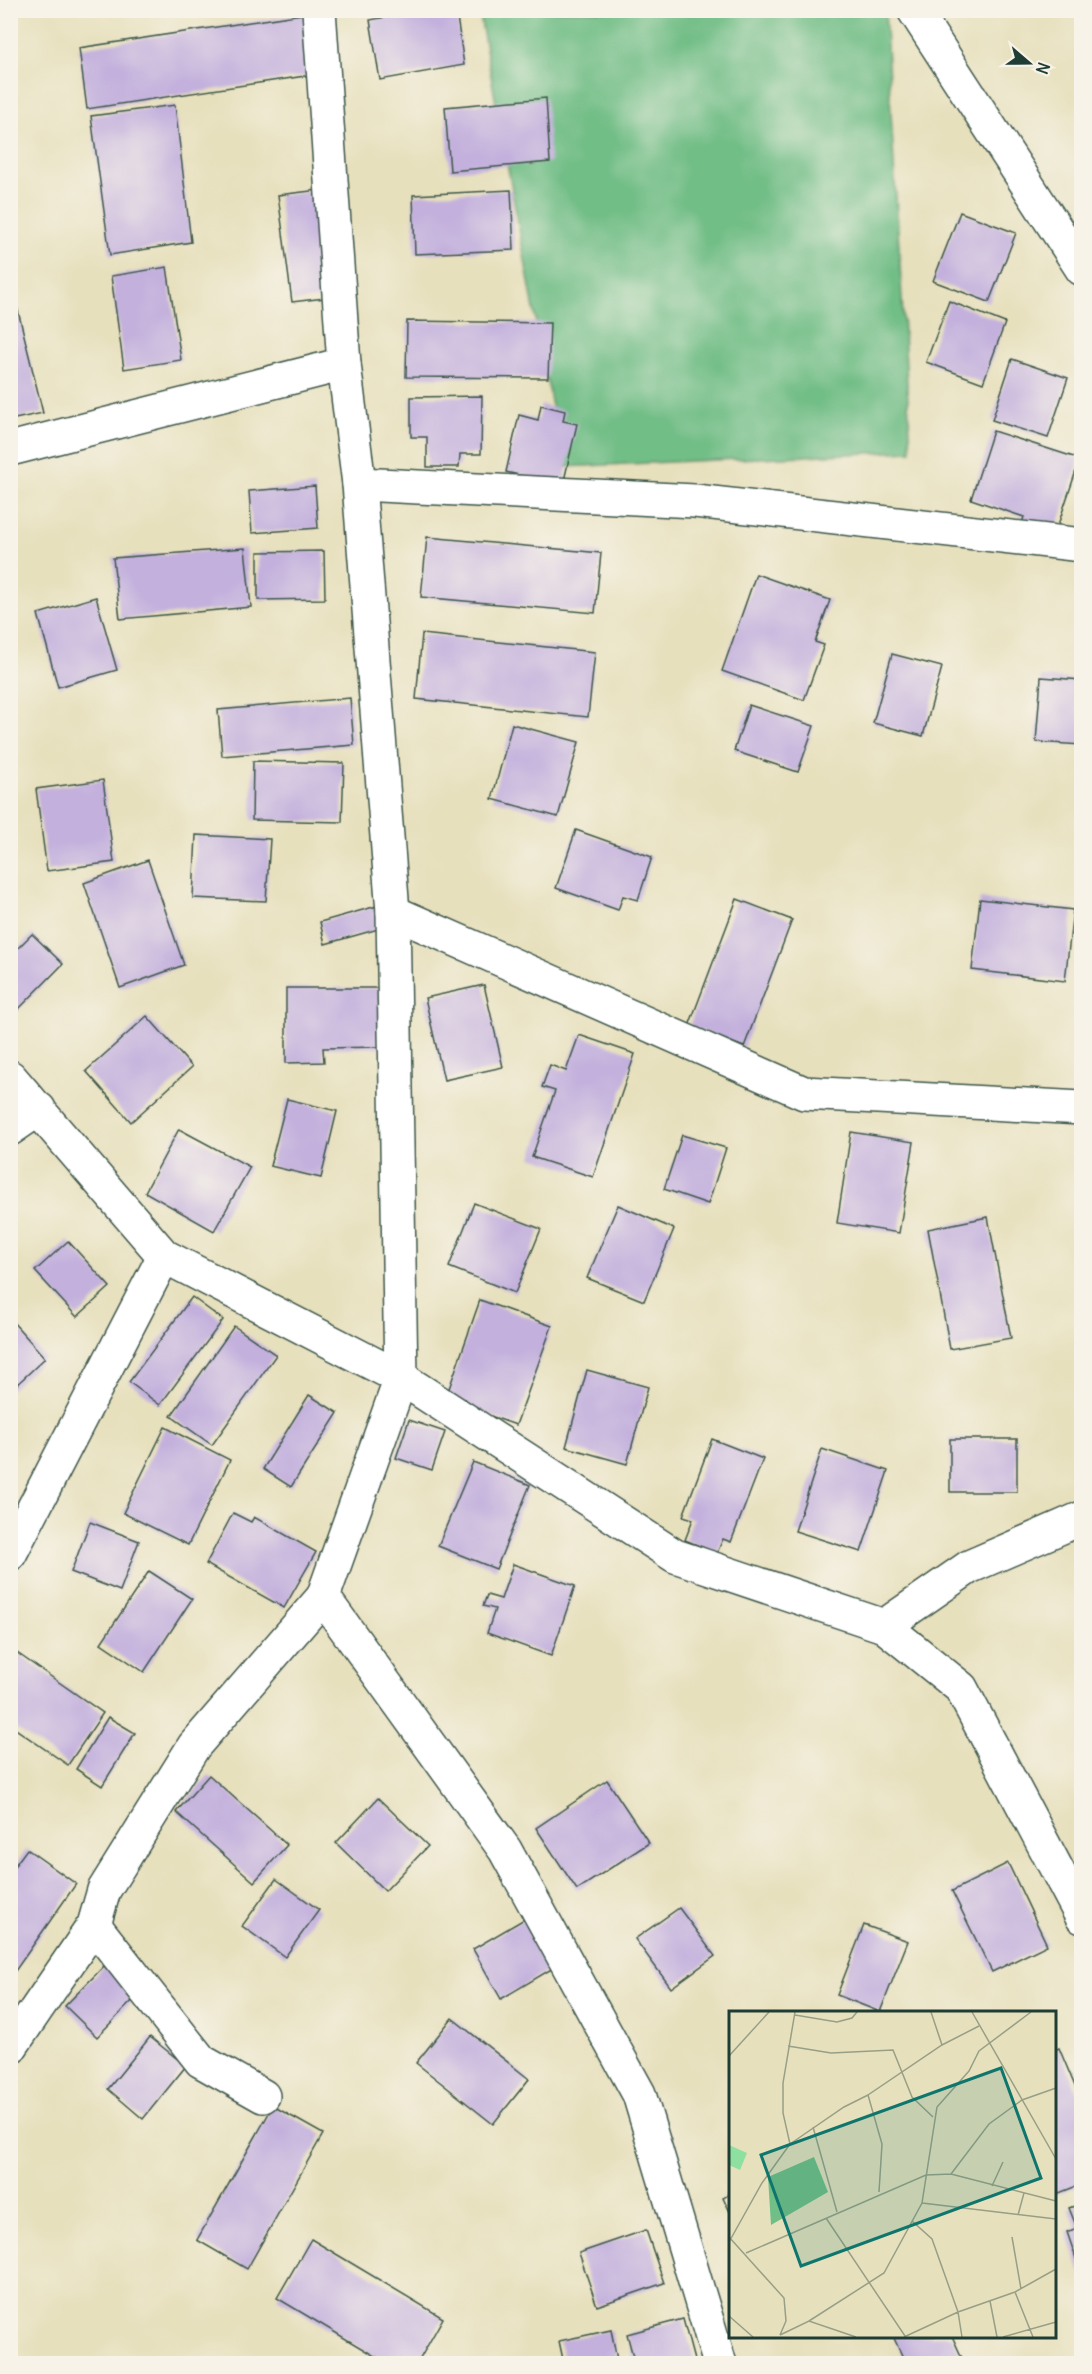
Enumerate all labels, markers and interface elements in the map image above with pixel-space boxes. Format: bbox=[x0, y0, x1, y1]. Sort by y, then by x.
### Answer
north arrow bbox=[999, 33, 1059, 93]
text: N bbox=[1032, 60, 1054, 77]
inset map bbox=[729, 2011, 1056, 2338]

